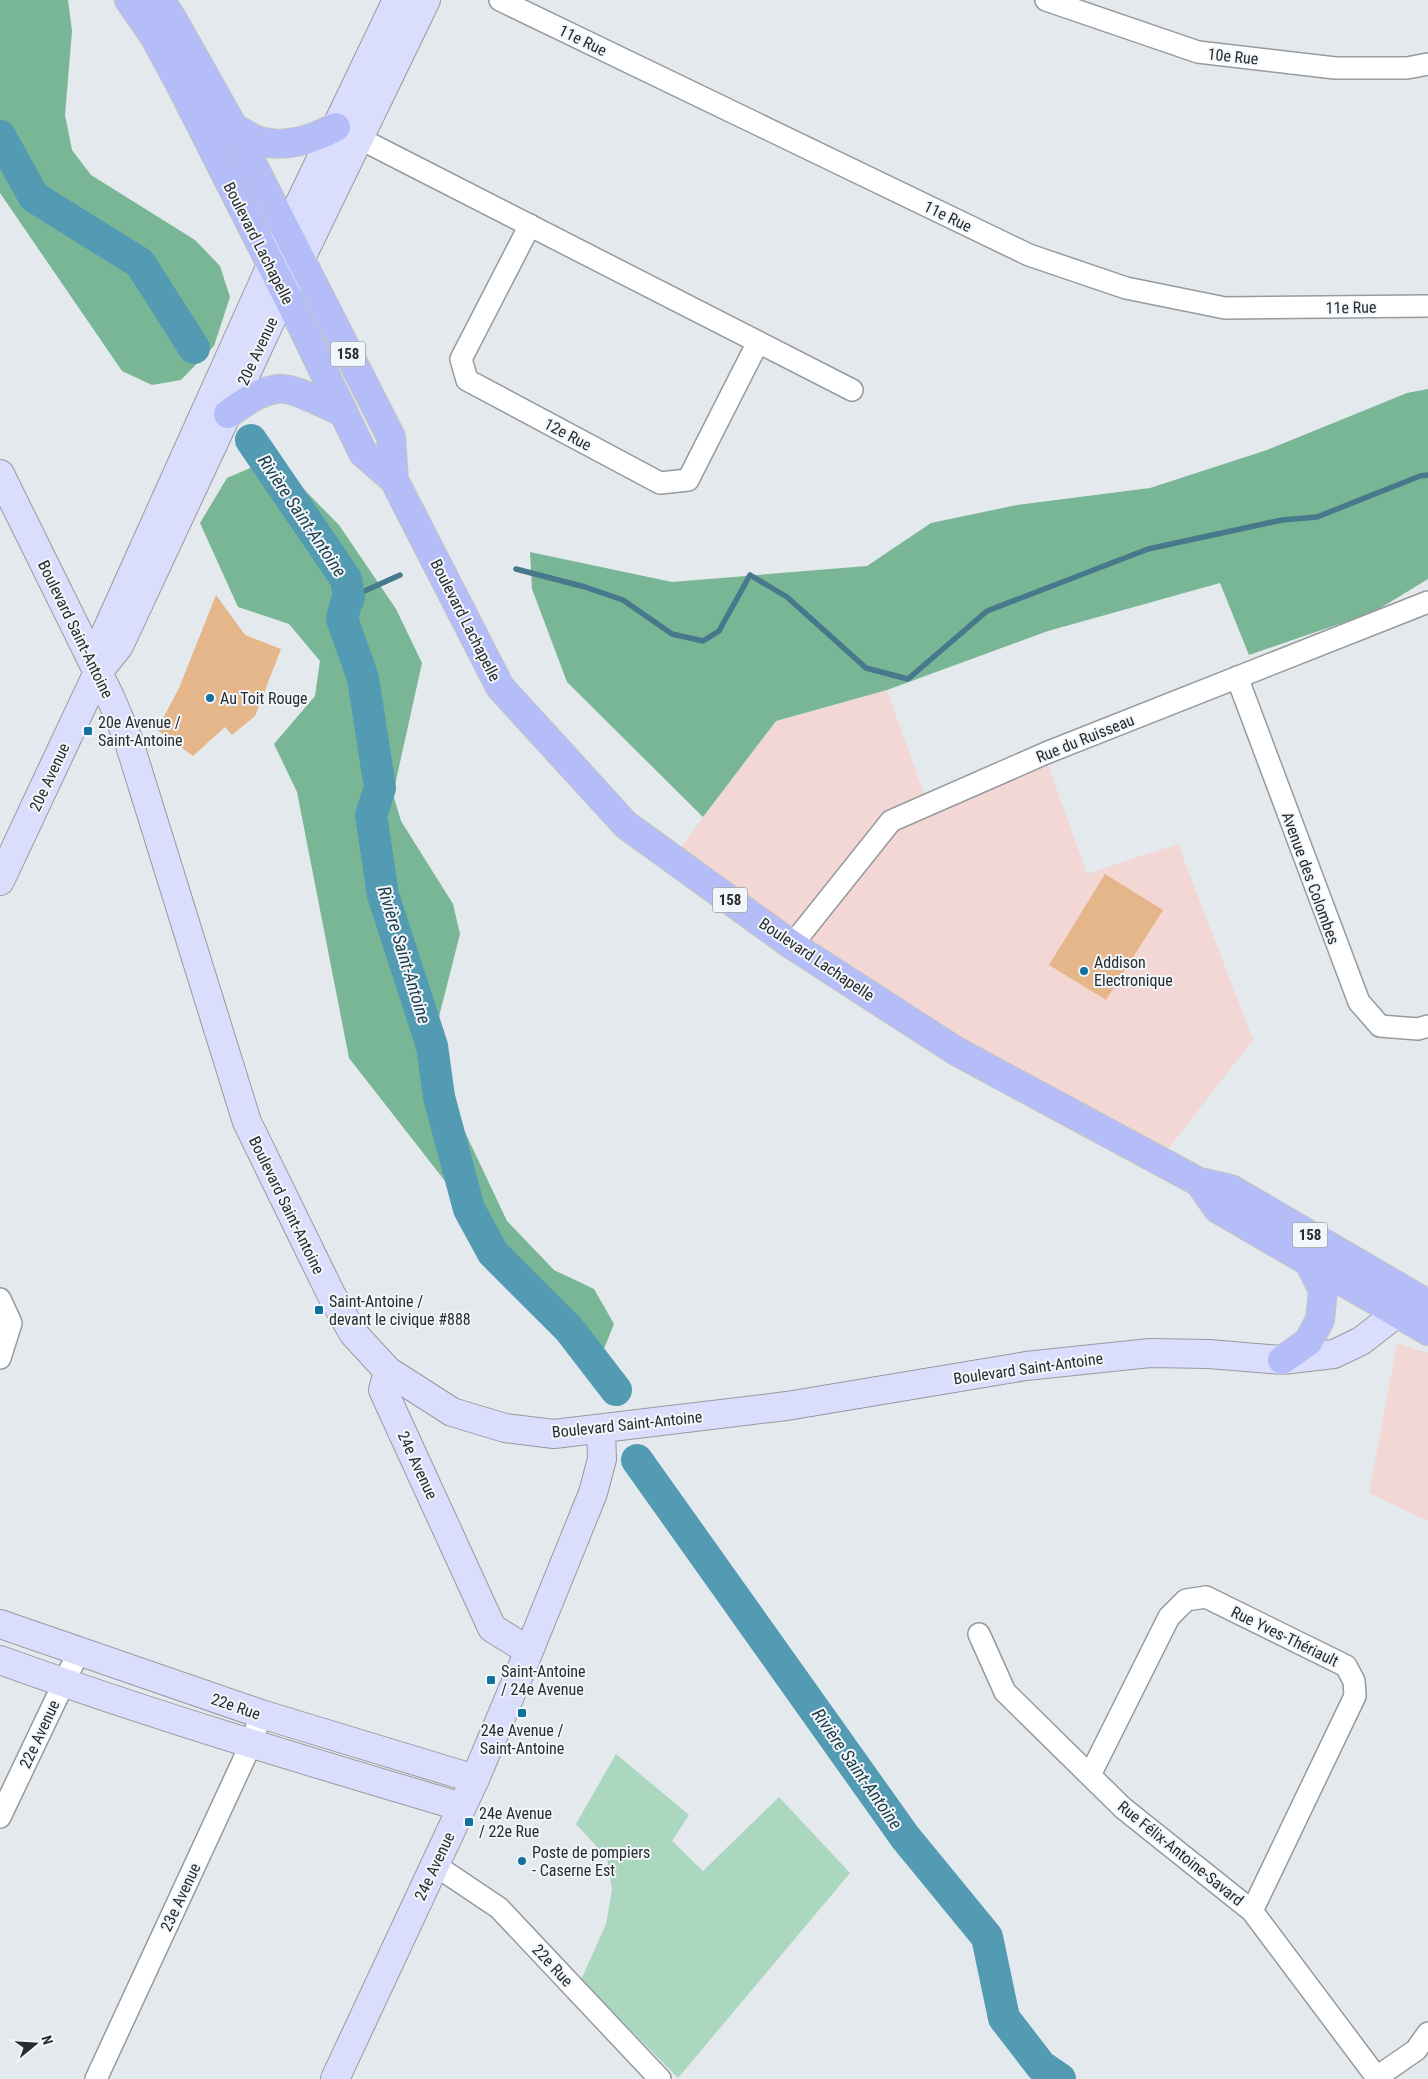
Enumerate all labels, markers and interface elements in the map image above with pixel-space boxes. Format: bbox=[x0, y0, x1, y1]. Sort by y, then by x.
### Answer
street label: 11e Rue bbox=[556, 21, 610, 60]
street label: 10e Rue bbox=[1207, 44, 1259, 69]
street label: Boulevard Lachapelle bbox=[220, 179, 298, 308]
street label: 11e Rue bbox=[921, 197, 975, 236]
street label: 11e Rue bbox=[1325, 298, 1377, 317]
street label: 20e Avenue bbox=[233, 314, 281, 388]
road number: 158 bbox=[330, 342, 366, 366]
street label: 12e Rue bbox=[541, 414, 595, 455]
water label: Rivière Saint-Antoine bbox=[254, 451, 351, 581]
street label: Boulevard Lachapelle bbox=[427, 556, 505, 685]
street label: Boulevard Saint-Antoine bbox=[34, 557, 117, 701]
place label: Au Toit Rouge bbox=[220, 689, 308, 708]
marker: Au Toit Rouge bbox=[204, 692, 216, 704]
street label: Rue du Ruisseau bbox=[1033, 710, 1137, 767]
place label: 20e Avenue / Saint-Antoine bbox=[98, 713, 183, 750]
marker: 20e Avenue / Saint-Antoine bbox=[82, 725, 94, 737]
street label: 20e Avenue bbox=[25, 740, 73, 814]
street label: Avenue des Colombes bbox=[1278, 809, 1343, 947]
water label: Rivière Saint-Antoine bbox=[374, 884, 435, 1026]
road number: 158 bbox=[712, 888, 748, 912]
street label: Boulevard Lachapelle bbox=[756, 914, 878, 1005]
place label: Addison Electronique bbox=[1094, 953, 1173, 990]
marker: Addison Electronique bbox=[1078, 965, 1090, 977]
street label: Boulevard Saint-Antoine bbox=[245, 1133, 328, 1277]
road number: 158 bbox=[1292, 1222, 1328, 1248]
place label: Saint-Antoine / devant le civique #888 bbox=[329, 1292, 471, 1329]
marker: Saint-Antoine / devant le civique #888 bbox=[313, 1304, 325, 1316]
street label: Boulevard Saint-Antoine bbox=[952, 1349, 1104, 1388]
street label: Boulevard Saint-Antoine bbox=[551, 1407, 703, 1442]
street label: 24e Avenue bbox=[394, 1428, 442, 1502]
street label: Rue Yves-Thériault bbox=[1228, 1602, 1342, 1671]
place label: Saint-Antoine / 24e Avenue bbox=[501, 1662, 586, 1699]
marker: Saint-Antoine / 24e Avenue bbox=[485, 1674, 497, 1686]
street label: 22e Rue bbox=[209, 1689, 263, 1724]
street label: 22e Avenue bbox=[15, 1697, 63, 1771]
water label: Rivière Saint-Antoine bbox=[808, 1704, 907, 1833]
marker: 24e Avenue / Saint-Antoine bbox=[516, 1707, 528, 1719]
place label: 24e Avenue / Saint-Antoine bbox=[480, 1721, 564, 1758]
street label: Rue Félix-Antoine-Savard bbox=[1114, 1797, 1247, 1910]
place label: 24e Avenue / 22e Rue bbox=[479, 1804, 552, 1841]
marker: 24e Avenue / 22e Rue bbox=[463, 1816, 475, 1828]
street label: 24e Avenue bbox=[410, 1829, 458, 1903]
place label: Poste de pompiers - Caserne Est bbox=[532, 1843, 650, 1880]
marker: Poste de pompiers - Caserne Est bbox=[516, 1855, 528, 1867]
street label: 23e Avenue bbox=[156, 1860, 204, 1934]
street label: 22e Rue bbox=[528, 1940, 577, 1990]
north arrow bbox=[10, 2019, 60, 2069]
text: N bbox=[38, 2033, 56, 2047]

